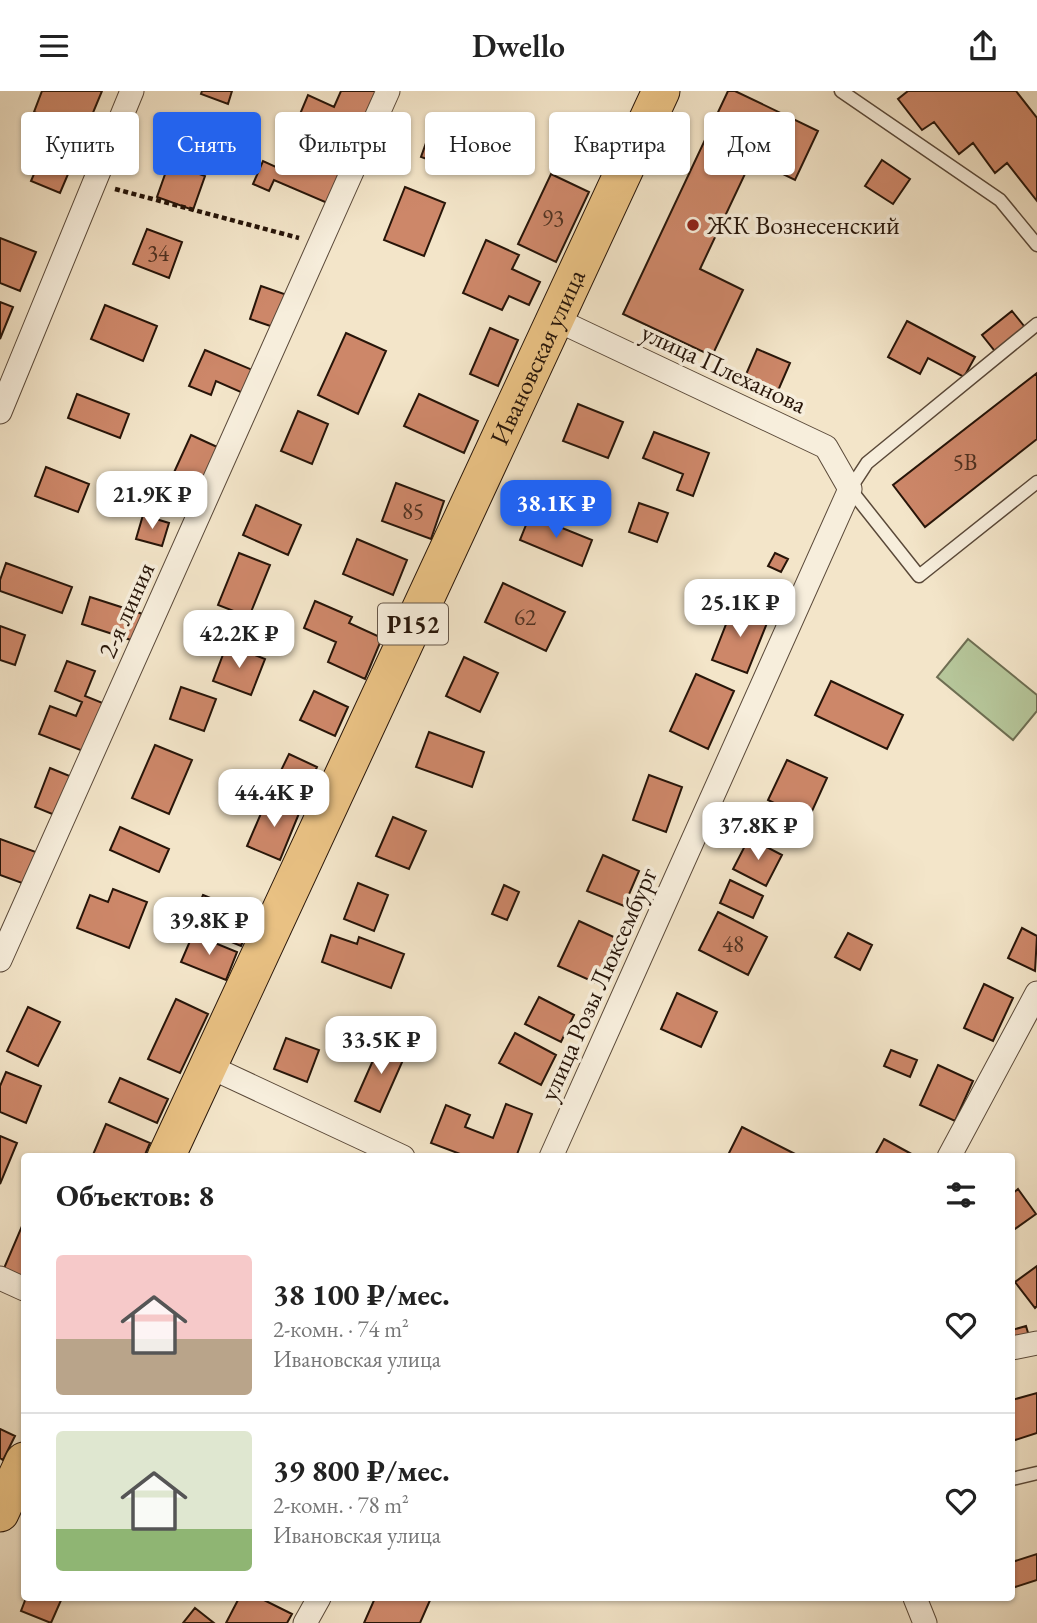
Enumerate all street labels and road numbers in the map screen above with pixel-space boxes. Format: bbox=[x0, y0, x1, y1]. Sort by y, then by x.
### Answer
street label: Ивановская улица bbox=[482, 263, 593, 450]
street label: улица Плеханова bbox=[636, 315, 813, 421]
street label: 2-я линия bbox=[90, 557, 162, 663]
road number: Р152 bbox=[378, 603, 448, 645]
street label: улица Розы Люксембург bbox=[531, 862, 665, 1106]

